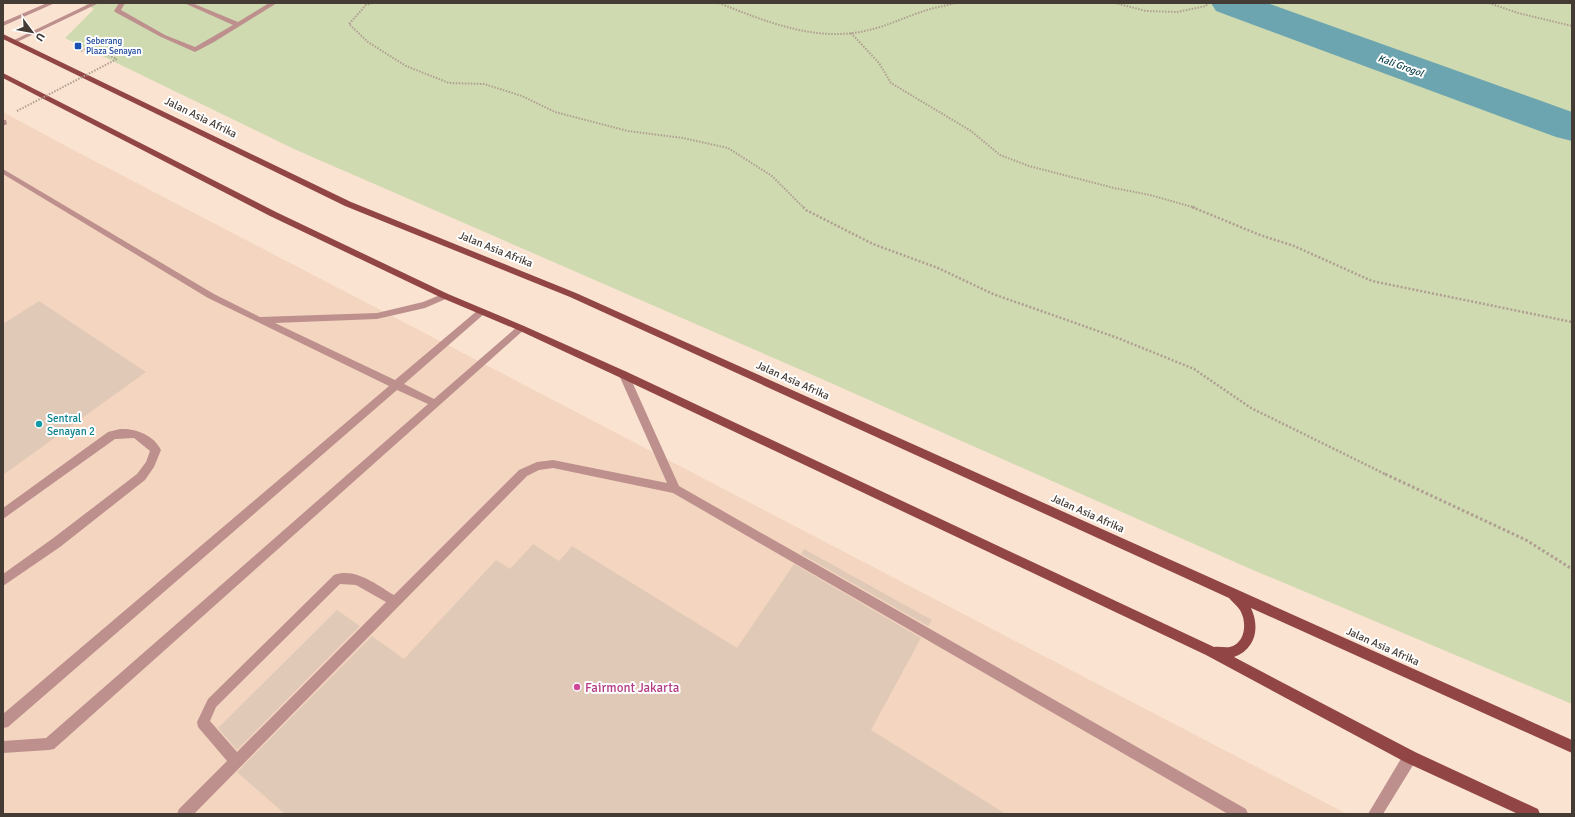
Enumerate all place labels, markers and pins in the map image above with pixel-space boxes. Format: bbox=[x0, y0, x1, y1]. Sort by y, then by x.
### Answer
place label: Seberang Plaza Senayan bbox=[86, 36, 141, 57]
marker: Seberang Plaza Senayan bbox=[73, 41, 83, 51]
place label: Sentral Senayan 2 bbox=[47, 412, 95, 438]
marker: Sentral Senayan 2 bbox=[34, 419, 44, 429]
place label: Fairmont Jakarta bbox=[585, 680, 679, 696]
marker: Fairmont Jakarta bbox=[572, 682, 582, 692]

